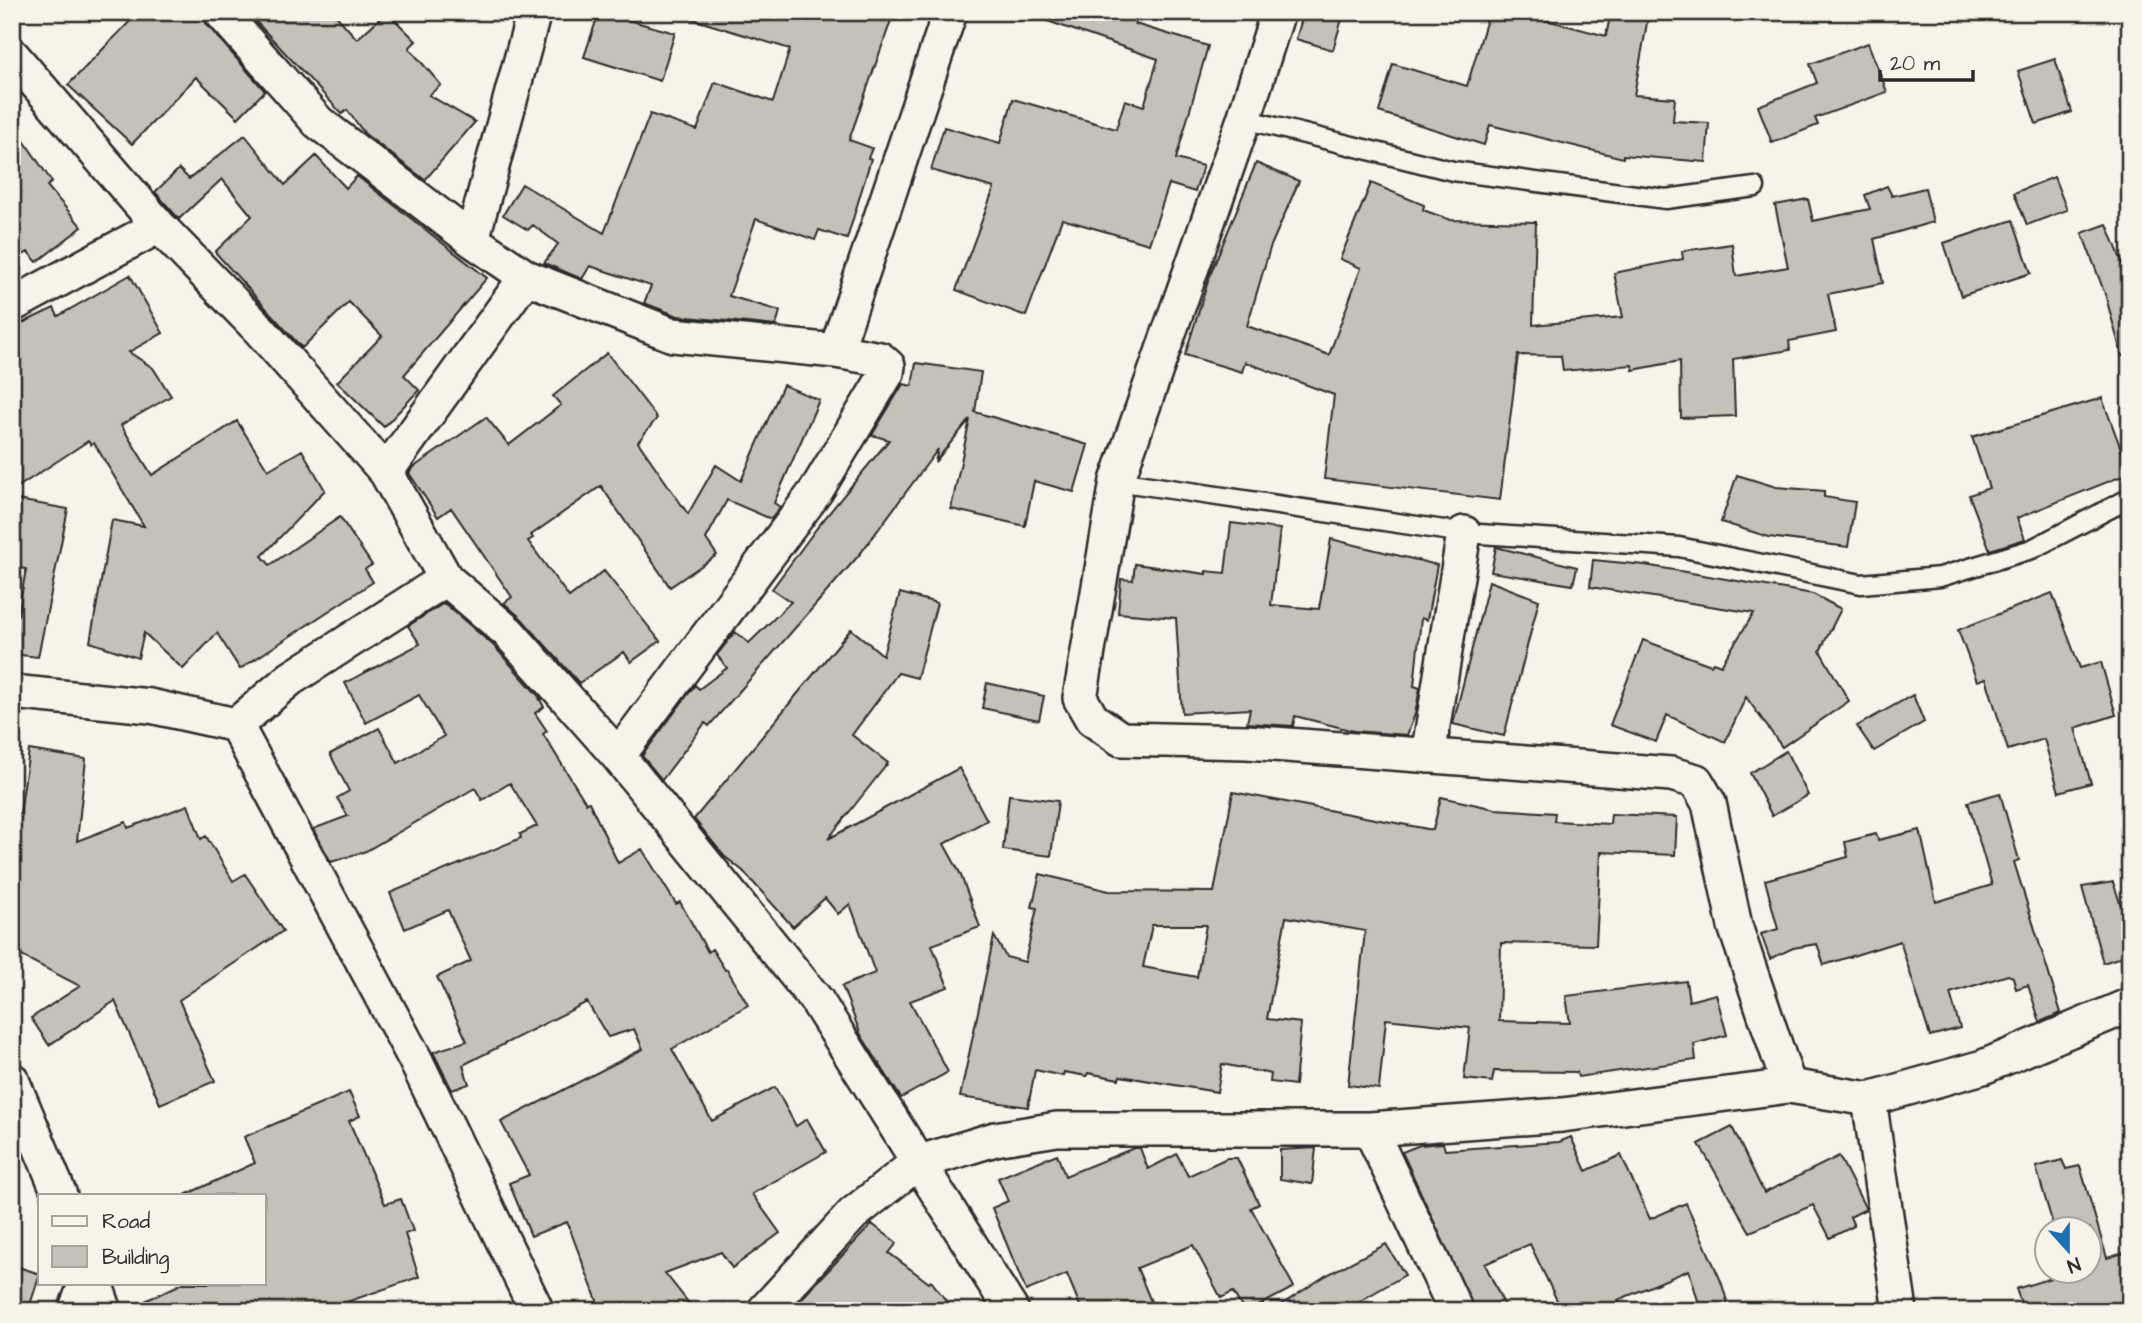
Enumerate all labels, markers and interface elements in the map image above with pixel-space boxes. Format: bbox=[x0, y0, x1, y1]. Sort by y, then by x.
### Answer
scale bar bbox=[1880, 38, 1972, 82]
text: 20 m bbox=[1890, 49, 1941, 78]
legend bbox=[38, 1194, 266, 1284]
text: Road bbox=[102, 1207, 150, 1236]
north arrow bbox=[2034, 1214, 2104, 1284]
text: Building bbox=[102, 1243, 170, 1274]
text: N bbox=[2063, 1250, 2084, 1279]

